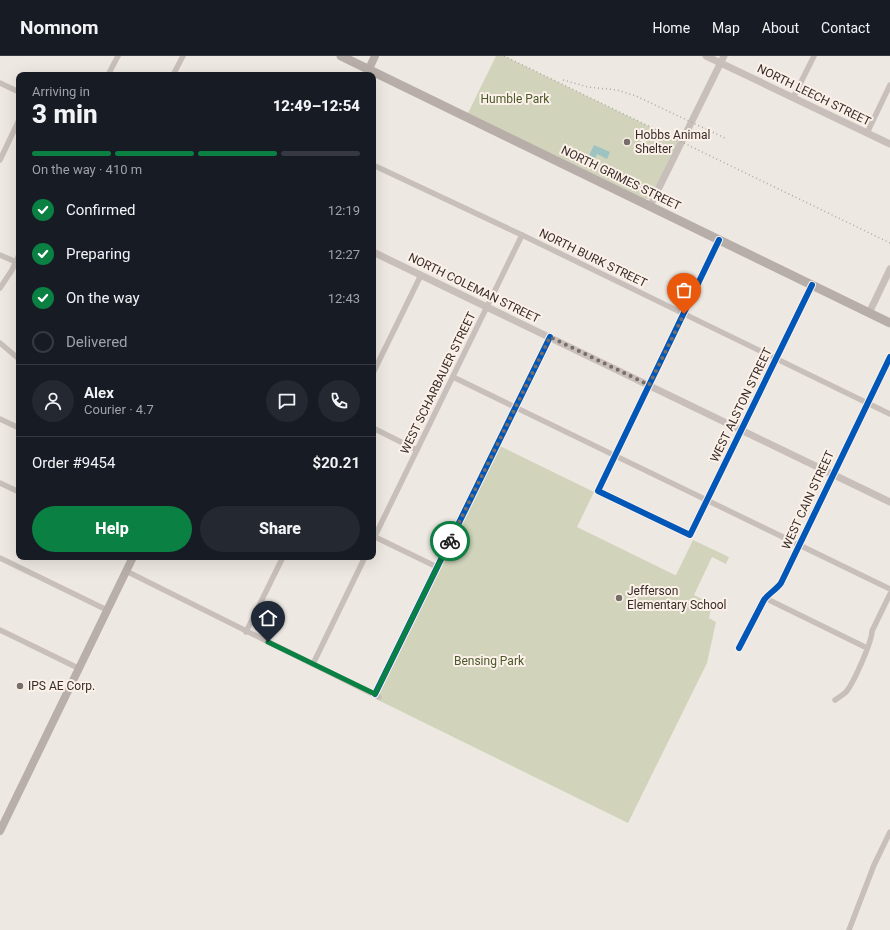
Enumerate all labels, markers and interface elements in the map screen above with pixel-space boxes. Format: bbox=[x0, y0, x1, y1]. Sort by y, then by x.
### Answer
text: Nomnom bbox=[20, 16, 98, 39]
text: Home bbox=[652, 20, 690, 36]
text: Map bbox=[712, 20, 740, 36]
text: About bbox=[762, 20, 799, 36]
text: Contact bbox=[821, 20, 870, 36]
street label: NORTH LEECH STREET bbox=[755, 61, 873, 129]
text: Arriving in bbox=[32, 84, 90, 99]
park label: Humble Park bbox=[481, 92, 550, 106]
text: 12:49–12:54 bbox=[273, 97, 360, 115]
text: 3 min bbox=[32, 99, 98, 129]
place label: Hobbs Animal Shelter bbox=[635, 128, 710, 156]
marker: Hobbs Animal Shelter bbox=[622, 137, 632, 147]
street label: NORTH GRIMES STREET bbox=[559, 143, 683, 213]
text: On the way · 410 m bbox=[32, 162, 142, 177]
icon: check bbox=[32, 199, 54, 221]
text: Confirmed bbox=[66, 201, 136, 219]
text: 12:19 bbox=[328, 203, 360, 218]
street label: NORTH BURK STREET bbox=[537, 226, 649, 290]
icon: check bbox=[32, 243, 54, 265]
text: Preparing bbox=[66, 245, 130, 263]
text: 12:27 bbox=[328, 247, 360, 262]
street label: NORTH COLEMAN STREET bbox=[406, 250, 542, 326]
pin bbox=[667, 273, 701, 314]
icon: bag bbox=[673, 279, 695, 301]
icon: check bbox=[32, 287, 54, 309]
text: On the way bbox=[66, 289, 140, 307]
text: 12:43 bbox=[328, 291, 360, 306]
street label: WEST SCHARBAUER STREET bbox=[397, 310, 479, 456]
text: Delivered bbox=[66, 333, 128, 351]
street label: WEST ALSTON STREET bbox=[707, 346, 775, 464]
button: person bbox=[32, 380, 74, 422]
button: chat bbox=[266, 380, 308, 422]
button: phone bbox=[318, 380, 360, 422]
text: Alex bbox=[84, 384, 114, 402]
text: Courier · 4.7 bbox=[84, 402, 154, 417]
street label: WEST CAIN STREET bbox=[779, 448, 837, 552]
text: Order #9454 bbox=[32, 454, 115, 472]
text: $20.21 bbox=[313, 454, 360, 472]
button: Help bbox=[32, 506, 192, 552]
button: Share bbox=[200, 506, 360, 552]
courier bbox=[430, 521, 470, 561]
icon: bike bbox=[439, 530, 461, 552]
place label: Jefferson Elementary School bbox=[627, 584, 727, 612]
marker: Jefferson Elementary School bbox=[614, 593, 624, 603]
pin bbox=[251, 601, 285, 642]
icon: home bbox=[257, 607, 279, 629]
park label: Bensing Park bbox=[454, 654, 525, 668]
place label: IPS AE Corp. bbox=[28, 679, 95, 693]
marker: IPS AE Corp. bbox=[15, 681, 25, 691]

